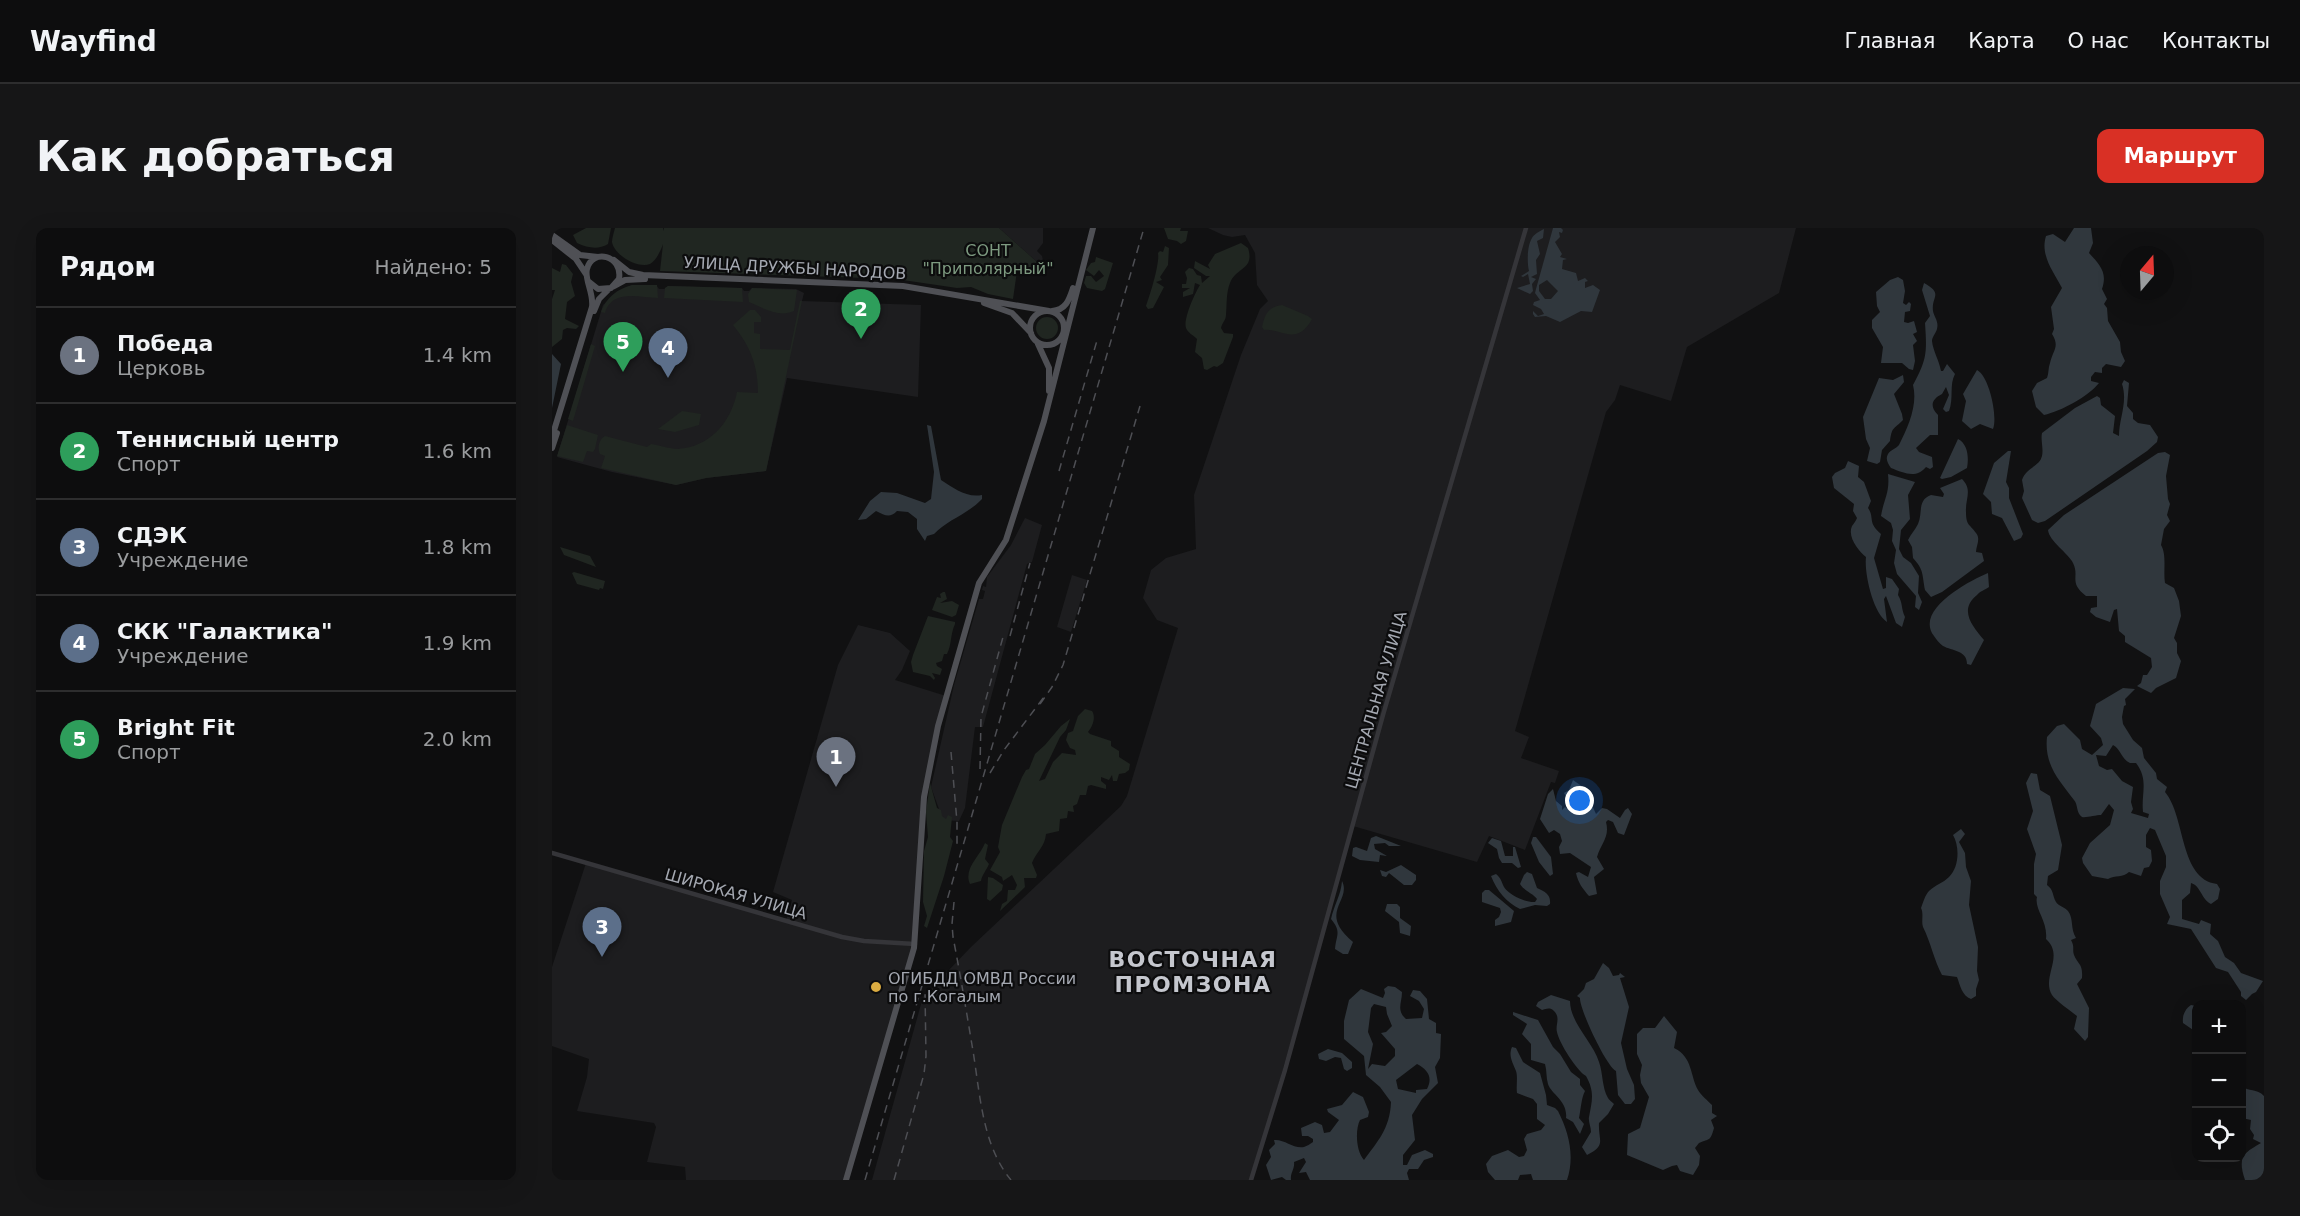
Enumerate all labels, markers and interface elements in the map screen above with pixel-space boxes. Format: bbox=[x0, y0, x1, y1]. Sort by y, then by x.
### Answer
text: Wayfind bbox=[30, 25, 157, 58]
text: Главная bbox=[1845, 29, 1935, 53]
text: Карта bbox=[1968, 29, 2035, 53]
text: О нас bbox=[2068, 29, 2129, 53]
text: Контакты bbox=[2162, 29, 2270, 53]
button: Маршрут bbox=[2097, 129, 2264, 183]
text: Как добраться bbox=[36, 132, 395, 181]
park label: СОНТ "Приполярный" bbox=[922, 241, 1054, 278]
north arrow bbox=[2120, 246, 2174, 300]
text: Рядом bbox=[60, 252, 156, 282]
street label: УЛИЦА ДРУЖБЫ НАРОДОВ bbox=[683, 253, 907, 283]
text: Найдено: 5 bbox=[374, 255, 492, 279]
pin: 2 bbox=[842, 290, 880, 339]
pin: 5 bbox=[604, 322, 642, 372]
pin: 4 bbox=[648, 328, 688, 378]
text: Победа bbox=[117, 331, 213, 356]
text: 1 bbox=[73, 343, 86, 367]
text: 1.4 km bbox=[423, 343, 492, 367]
text: Церковь bbox=[117, 356, 205, 380]
text: Теннисный центр bbox=[117, 427, 339, 452]
text: 2 bbox=[73, 439, 86, 463]
text: 1.6 km bbox=[423, 439, 492, 463]
text: Спорт bbox=[117, 452, 181, 476]
text: СДЭК bbox=[117, 523, 187, 548]
text: 3 bbox=[73, 535, 86, 559]
text: 1.8 km bbox=[423, 535, 492, 559]
text: Учреждение bbox=[117, 548, 249, 572]
street label: ЦЕНТРАЛЬНАЯ УЛИЦА bbox=[1341, 609, 1411, 791]
text: СКК "Галактика" bbox=[117, 619, 332, 644]
text: 4 bbox=[73, 631, 86, 655]
text: 1.9 km bbox=[423, 631, 492, 655]
text: Учреждение bbox=[117, 644, 249, 668]
text: Bright Fit bbox=[117, 715, 235, 740]
text: 5 bbox=[73, 727, 86, 751]
text: 2.0 km bbox=[423, 727, 492, 751]
pin: 1 bbox=[816, 738, 856, 787]
text: Спорт bbox=[117, 740, 181, 764]
your location bbox=[1565, 786, 1594, 815]
street label: ШИРОКАЯ УЛИЦА bbox=[663, 865, 809, 923]
pin: 3 bbox=[583, 908, 622, 957]
district label: ВОСТОЧНАЯ ПРОМЗОНА bbox=[1109, 947, 1277, 997]
place label: ОГИБДД ОМВД России по г.Когалым bbox=[888, 969, 1076, 1006]
marker: ОГИБДД ОМВД России по г.Когалым bbox=[869, 980, 883, 994]
map controls bbox=[2192, 1000, 2246, 1162]
button: + bbox=[2192, 1000, 2246, 1054]
button: − bbox=[2192, 1054, 2246, 1108]
button: locate bbox=[2192, 1108, 2246, 1162]

